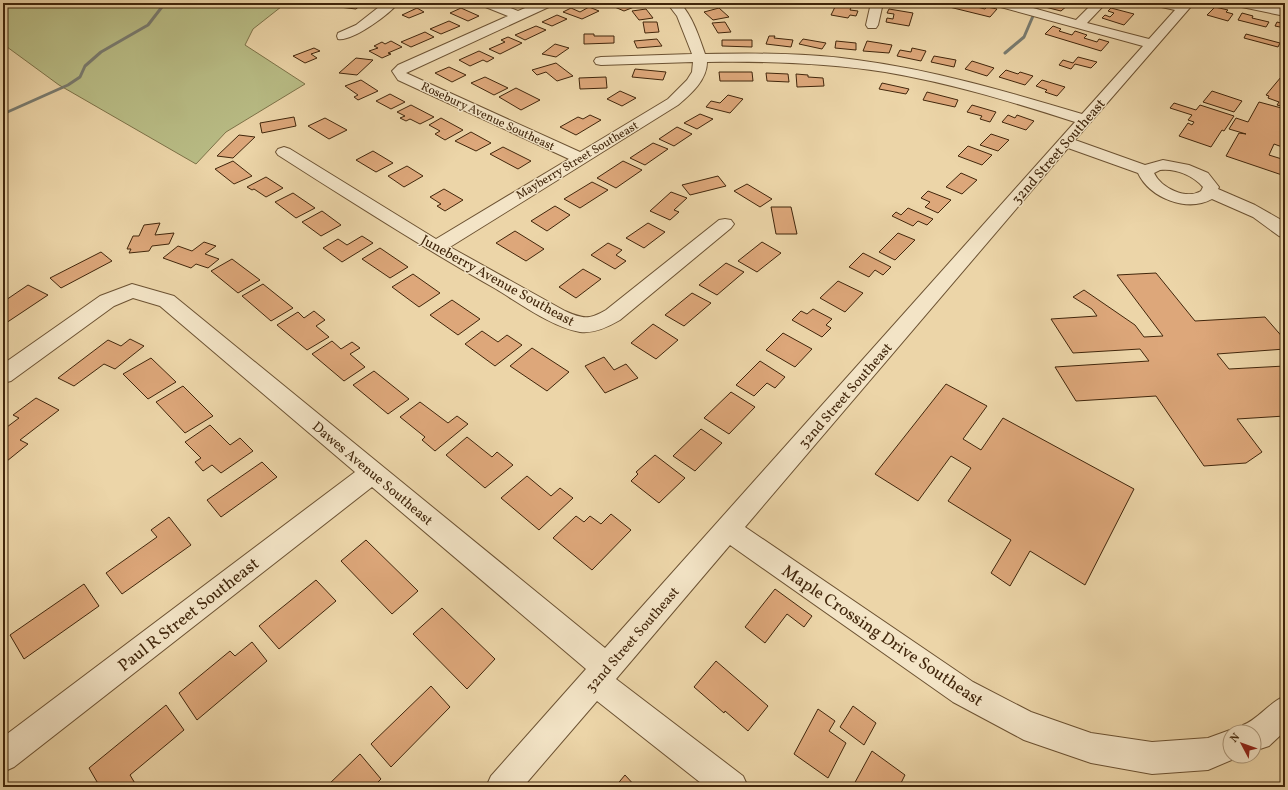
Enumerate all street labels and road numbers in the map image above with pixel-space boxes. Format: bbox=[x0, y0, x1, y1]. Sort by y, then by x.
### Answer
street label: Rosebury Avenue Southeast bbox=[418, 79, 557, 155]
street label: 32nd Street Southeast bbox=[1008, 95, 1110, 209]
street label: Mayberry Street Southeast bbox=[513, 118, 642, 204]
street label: Juneberry Avenue Southeast bbox=[417, 231, 578, 332]
street label: 32nd Street Southeast bbox=[795, 339, 897, 453]
street label: Dawes Avenue Southeast bbox=[308, 418, 437, 530]
street label: Paul R Street Southeast bbox=[114, 553, 264, 678]
street label: Maple Crossing Drive Southeast bbox=[777, 560, 987, 712]
street label: 32nd Street Southeast bbox=[582, 583, 684, 697]

